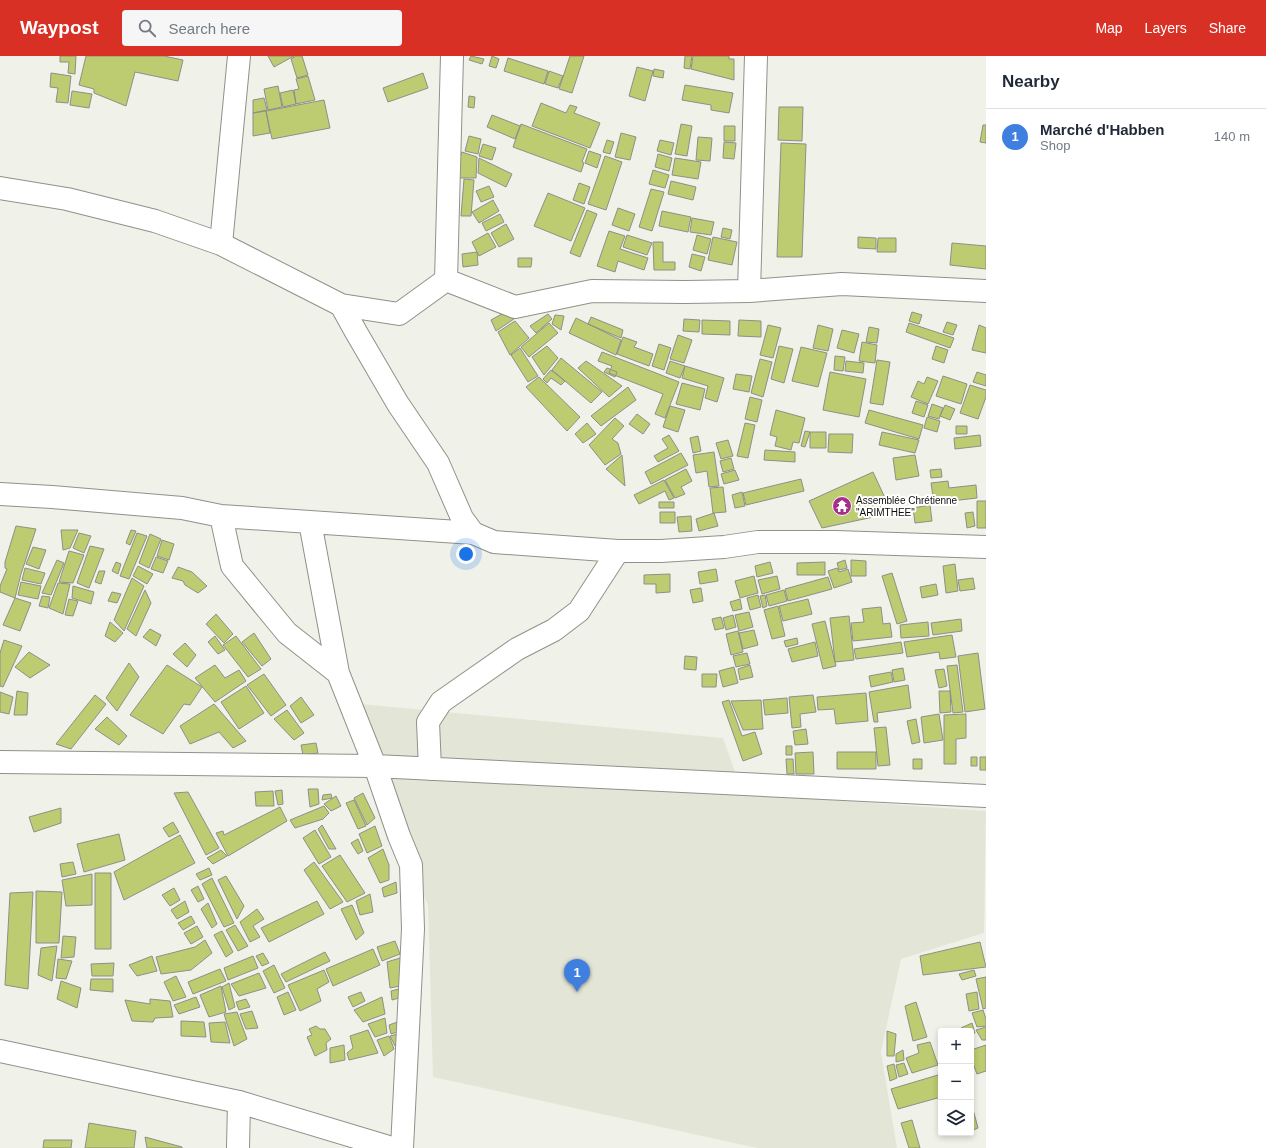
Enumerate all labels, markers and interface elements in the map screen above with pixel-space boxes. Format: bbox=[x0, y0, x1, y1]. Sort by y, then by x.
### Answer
search box bbox=[122, 10, 402, 46]
text: Waypost bbox=[20, 17, 98, 38]
icon: search bbox=[136, 17, 158, 39]
text: Search here bbox=[168, 20, 250, 37]
text: Map bbox=[1095, 20, 1123, 36]
text: Layers bbox=[1145, 20, 1187, 36]
text: Share bbox=[1209, 20, 1246, 36]
text: Nearby bbox=[1002, 72, 1060, 91]
text: Marché d'Habben bbox=[1040, 121, 1164, 138]
text: 1 bbox=[1011, 129, 1019, 144]
text: 140 m bbox=[1214, 129, 1250, 144]
text: Shop bbox=[1040, 138, 1070, 153]
temple icon: Assemblée Chrétienne "ARIMTHEE" bbox=[831, 495, 853, 517]
place label: Assemblée Chrétienne "ARIMTHEE" bbox=[856, 495, 958, 518]
your location bbox=[456, 544, 476, 564]
pin: 1 bbox=[564, 959, 590, 992]
map controls bbox=[938, 1028, 974, 1136]
button: + bbox=[938, 1028, 974, 1064]
button: − bbox=[938, 1064, 974, 1100]
button: layers bbox=[938, 1100, 974, 1136]

